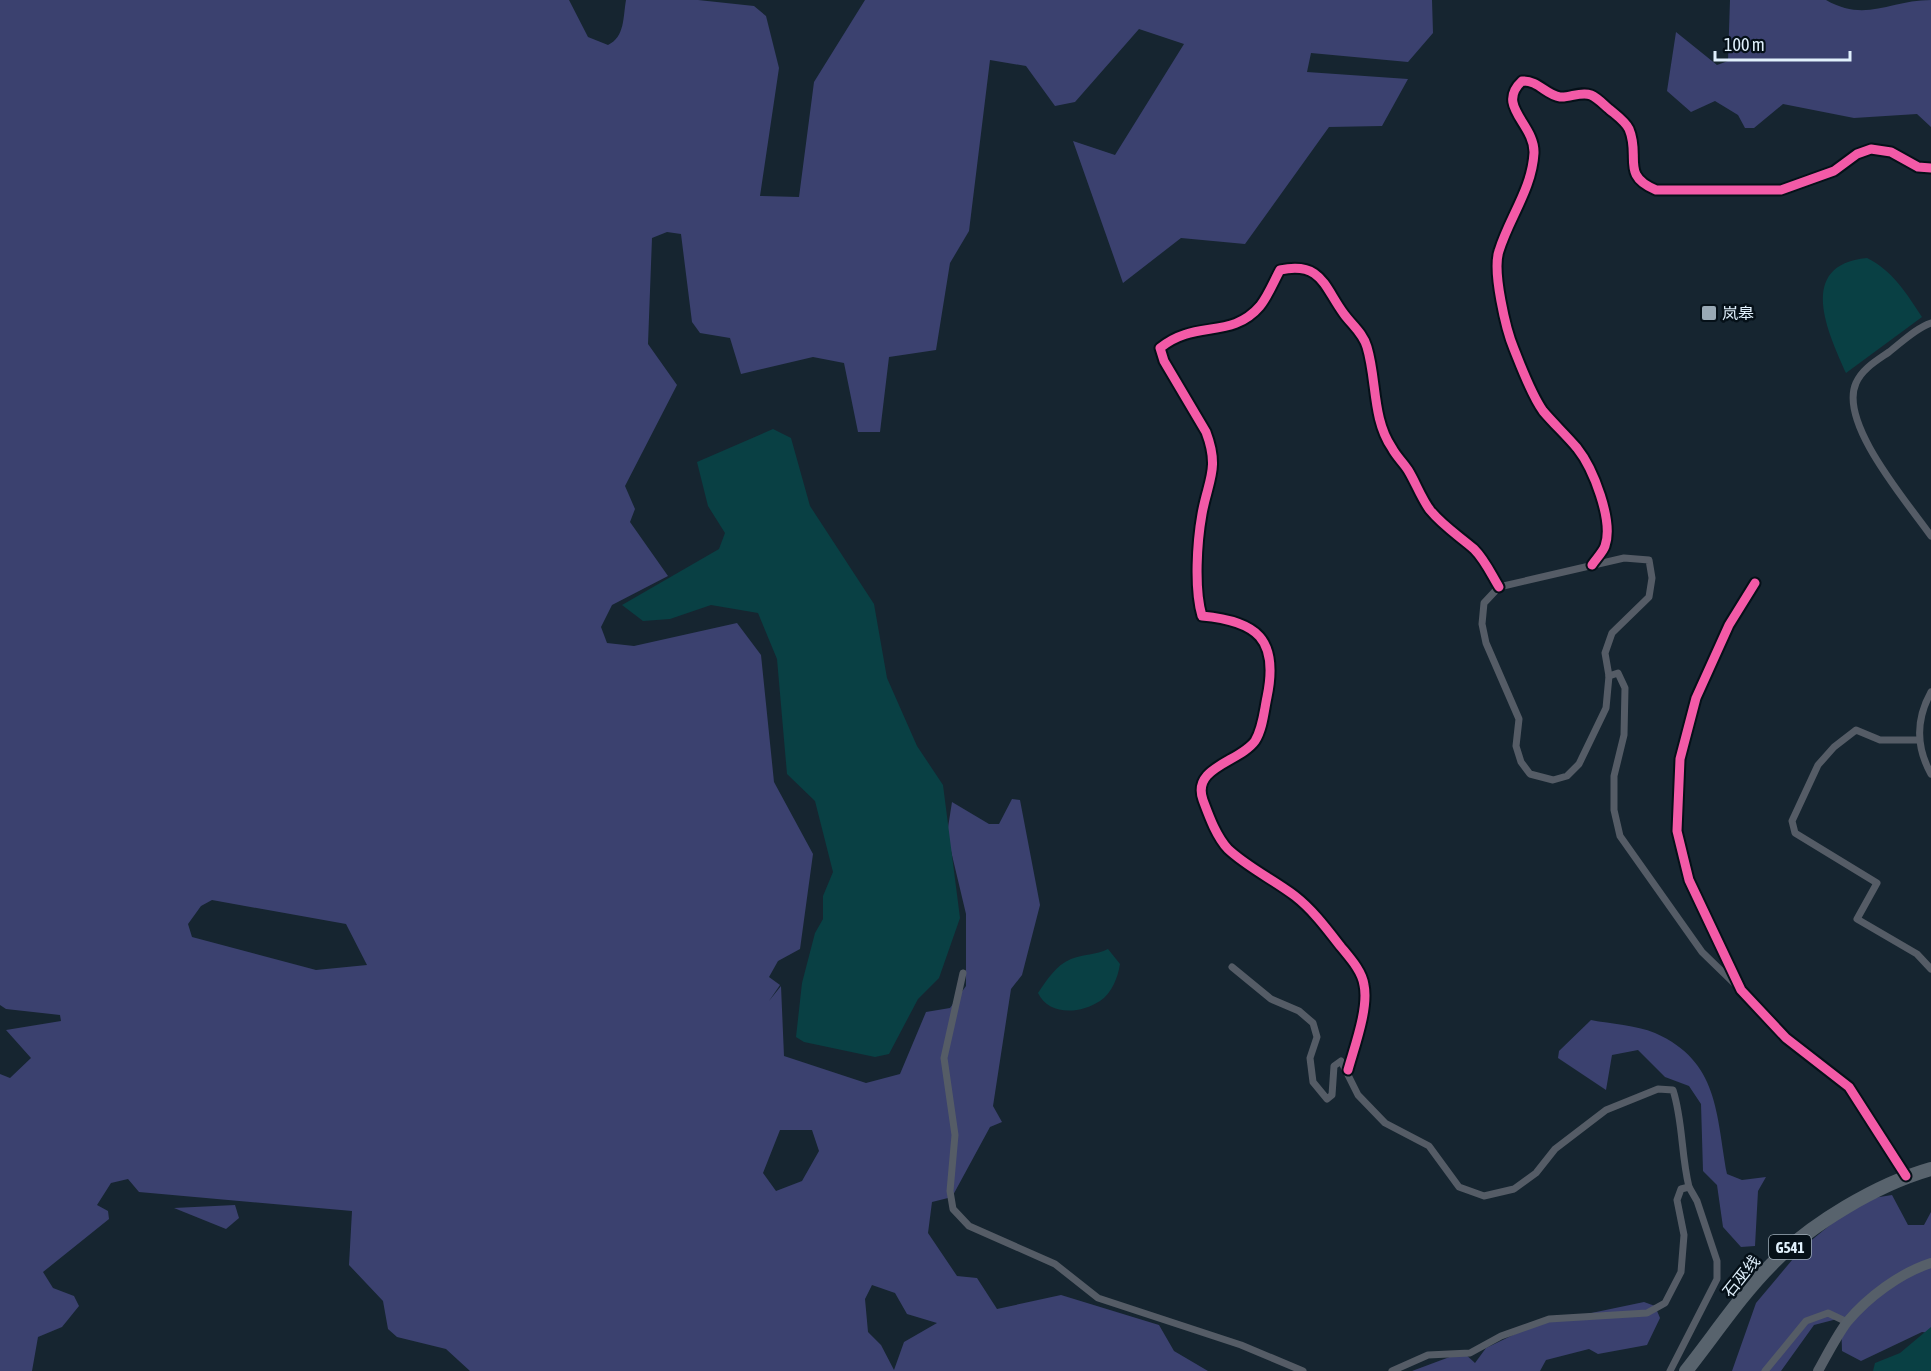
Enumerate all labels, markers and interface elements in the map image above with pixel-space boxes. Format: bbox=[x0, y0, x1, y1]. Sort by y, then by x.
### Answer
scale bar bbox=[1715, 24, 1850, 62]
text: 100 m bbox=[1724, 34, 1765, 55]
marker: 岚皋 bbox=[1700, 304, 1718, 322]
place label: 岚皋 bbox=[1722, 304, 1754, 322]
road number: G541 bbox=[1769, 1235, 1811, 1259]
street label: 石巫线 bbox=[1719, 1252, 1763, 1300]

